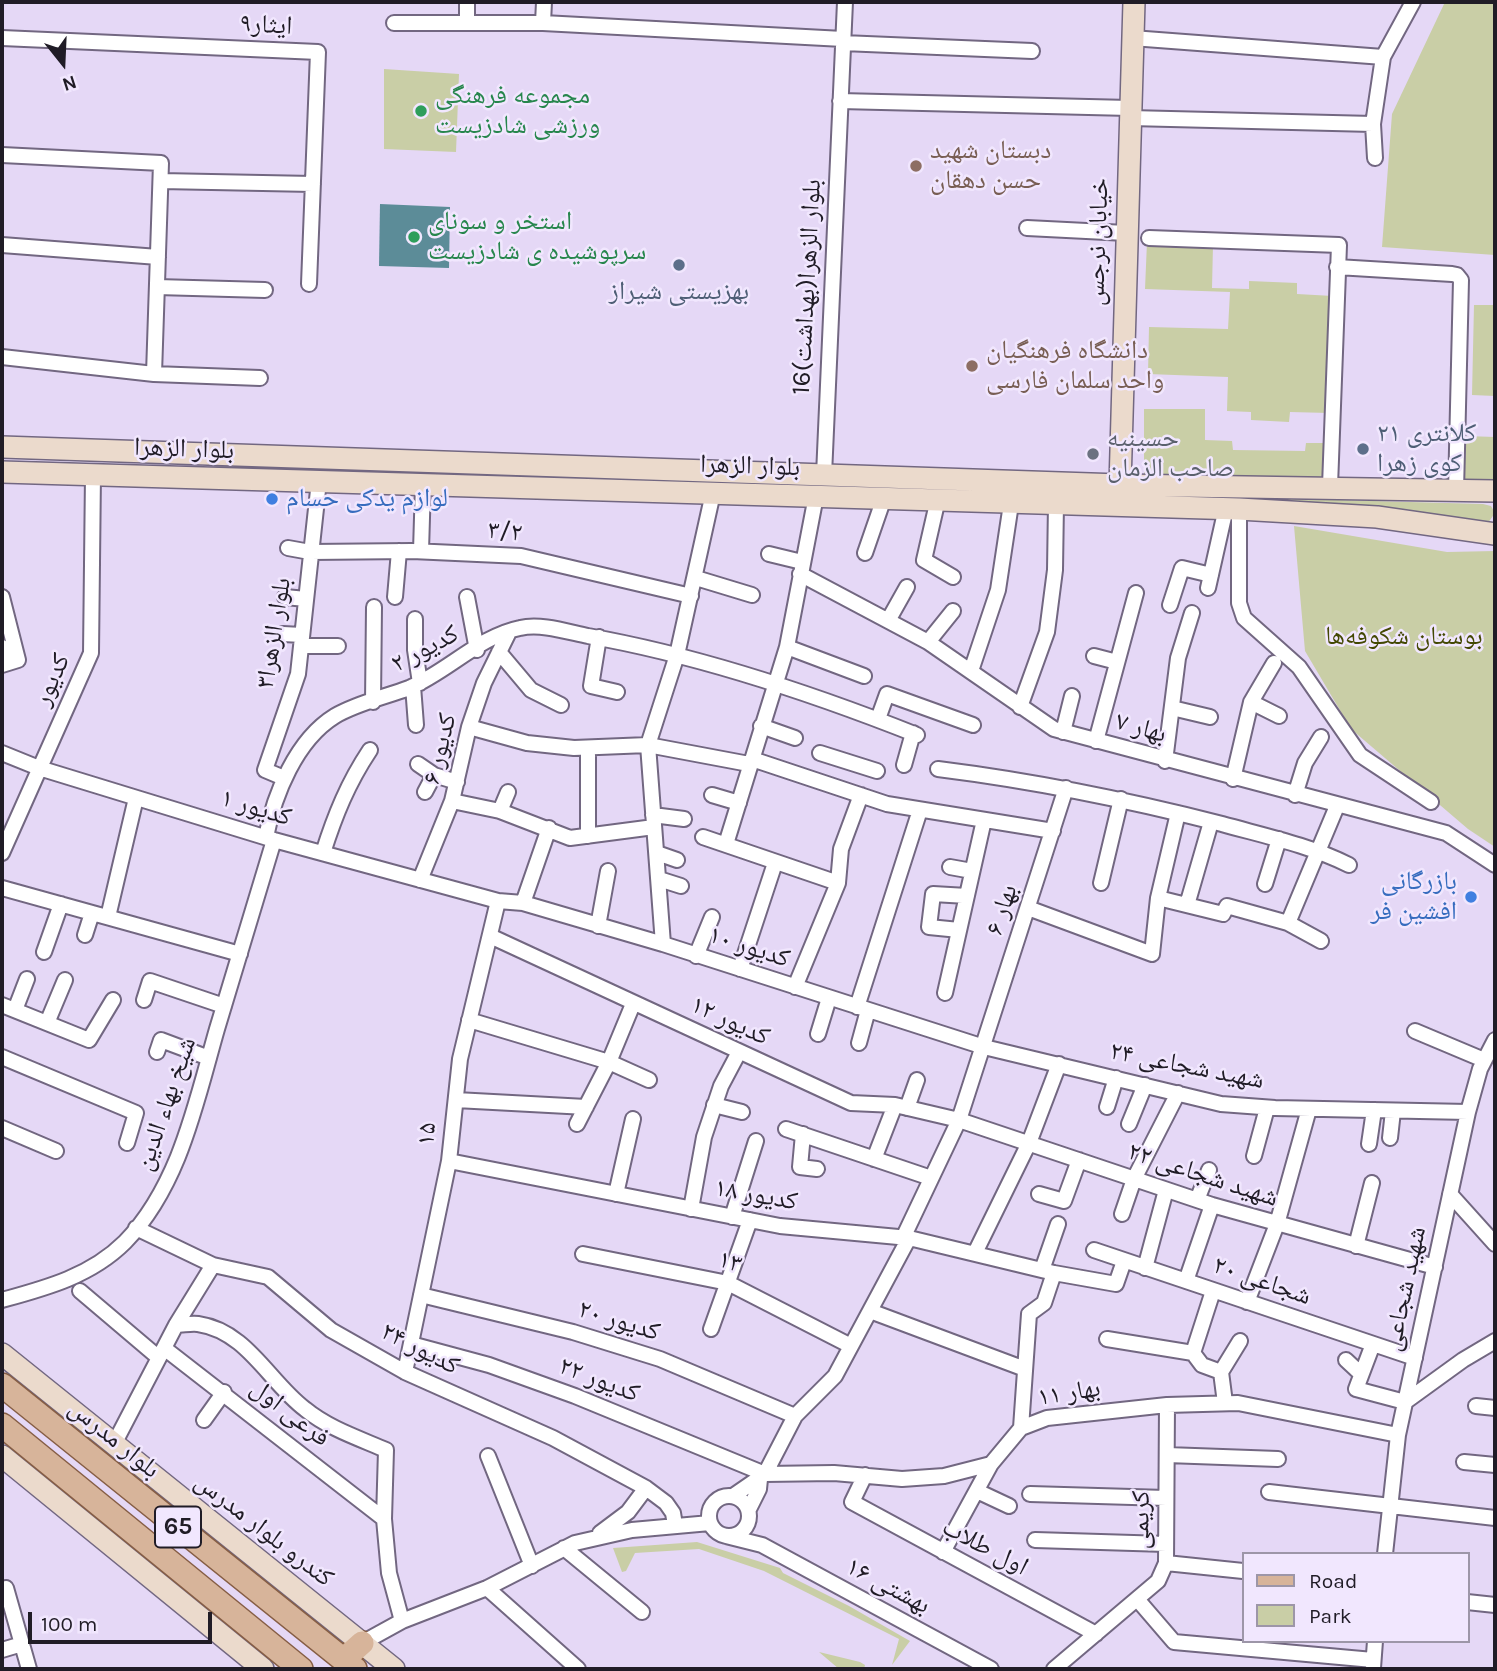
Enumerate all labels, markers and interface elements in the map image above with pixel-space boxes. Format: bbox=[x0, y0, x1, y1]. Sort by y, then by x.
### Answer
street label: ایثار۹ bbox=[239, 8, 293, 42]
north arrow bbox=[28, 28, 98, 98]
text: N bbox=[60, 70, 79, 96]
place label: مجموعه فرهنگی ورزشی شادزیست bbox=[435, 80, 600, 142]
marker: مجموعه فرهنگی ورزشی شادزیست bbox=[413, 103, 429, 119]
place label: دبستان شهید حسن دهقان bbox=[930, 135, 1051, 196]
marker: دبستان شهید حسن دهقان bbox=[908, 158, 924, 174]
street label: خیابان نرجس bbox=[1080, 177, 1116, 307]
street label: 16بلوار الزهرا(بهداشت) bbox=[786, 178, 828, 396]
place label: استخر و سونای سرپوشیده ی شادزیست bbox=[428, 206, 646, 268]
marker: استخر و سونای سرپوشیده ی شادزیست bbox=[406, 229, 422, 245]
marker: بهزیستی شیراز bbox=[671, 257, 687, 273]
place label: بهزیستی شیراز bbox=[609, 276, 749, 308]
place label: دانشگاه فرهنگیان واحد سلمان فارسی bbox=[986, 335, 1164, 396]
marker: دانشگاه فرهنگیان واحد سلمان فارسی bbox=[964, 358, 980, 374]
place label: کلانتری ۲۱ کوی زهرا bbox=[1377, 418, 1476, 480]
place label: حسینیه صاحب الزمان bbox=[1107, 423, 1234, 485]
street label: بلوار الزهرا bbox=[133, 432, 235, 466]
marker: کلانتری ۲۱ کوی زهرا bbox=[1355, 441, 1371, 457]
marker: حسینیه صاحب الزمان bbox=[1085, 446, 1101, 462]
street label: بلوار الزهرا bbox=[699, 449, 801, 483]
place label: لوازم یدکی حسام bbox=[286, 483, 448, 515]
marker: لوازم یدکی حسام bbox=[264, 491, 280, 507]
street label: ۳/۲ bbox=[486, 515, 524, 549]
street label: بلوار الزهرا۳ bbox=[250, 575, 298, 691]
street label: ۲ کدیور bbox=[386, 618, 464, 680]
park label: بوستان شکوفه‌ها bbox=[1325, 621, 1483, 653]
street label: کدیور bbox=[27, 649, 77, 711]
street label: بهار ۷ bbox=[1112, 706, 1170, 750]
street label: کدیور ۶ bbox=[416, 710, 464, 788]
street label: کدیور ۱ bbox=[217, 783, 295, 833]
place label: بازرگانی افشین فر bbox=[1370, 866, 1457, 928]
street label: بهار ۶ bbox=[979, 881, 1025, 939]
marker: بازرگانی افشین فر bbox=[1463, 889, 1479, 905]
street label: کدیور ۱۰ bbox=[704, 919, 794, 975]
street label: کدیور ۱۲ bbox=[685, 989, 775, 1053]
street label: شیخ بهاء الدین bbox=[129, 1033, 203, 1175]
street label: شهید شجاعی ۲۴ bbox=[1107, 1036, 1267, 1096]
street label: ۱۵ bbox=[410, 1121, 444, 1147]
street label: شهید شجاعی ۲۲ bbox=[1124, 1136, 1282, 1214]
street label: کدیور ۱۸ bbox=[712, 1172, 800, 1218]
street label: شهید شجاعی bbox=[1377, 1224, 1433, 1354]
street label: ۱۳ bbox=[714, 1244, 746, 1280]
street label: شجاعی ۲۰ bbox=[1209, 1250, 1315, 1312]
street label: کدیور ۲۰ bbox=[574, 1294, 664, 1348]
street label: کدیور ۲۴ bbox=[376, 1316, 464, 1382]
street label: کدیور ۲۲ bbox=[554, 1350, 644, 1410]
street label: فرعی اول bbox=[244, 1372, 336, 1454]
street label: بهار ۱۱ bbox=[1035, 1373, 1103, 1413]
street label: بلوار مدرس bbox=[62, 1393, 166, 1485]
street label: کندرو بلوار مدرس bbox=[188, 1466, 340, 1594]
street label: کریمی bbox=[1125, 1490, 1157, 1550]
road number: 65 bbox=[155, 1506, 201, 1548]
street label: اول طلاب bbox=[937, 1511, 1033, 1583]
street label: ۱۶ بهشتی bbox=[840, 1551, 936, 1621]
legend bbox=[1242, 1552, 1469, 1643]
text: Road bbox=[1309, 1569, 1357, 1593]
scale bar bbox=[32, 1598, 215, 1642]
text: Park bbox=[1309, 1604, 1352, 1628]
text: 100 m bbox=[41, 1612, 98, 1636]

